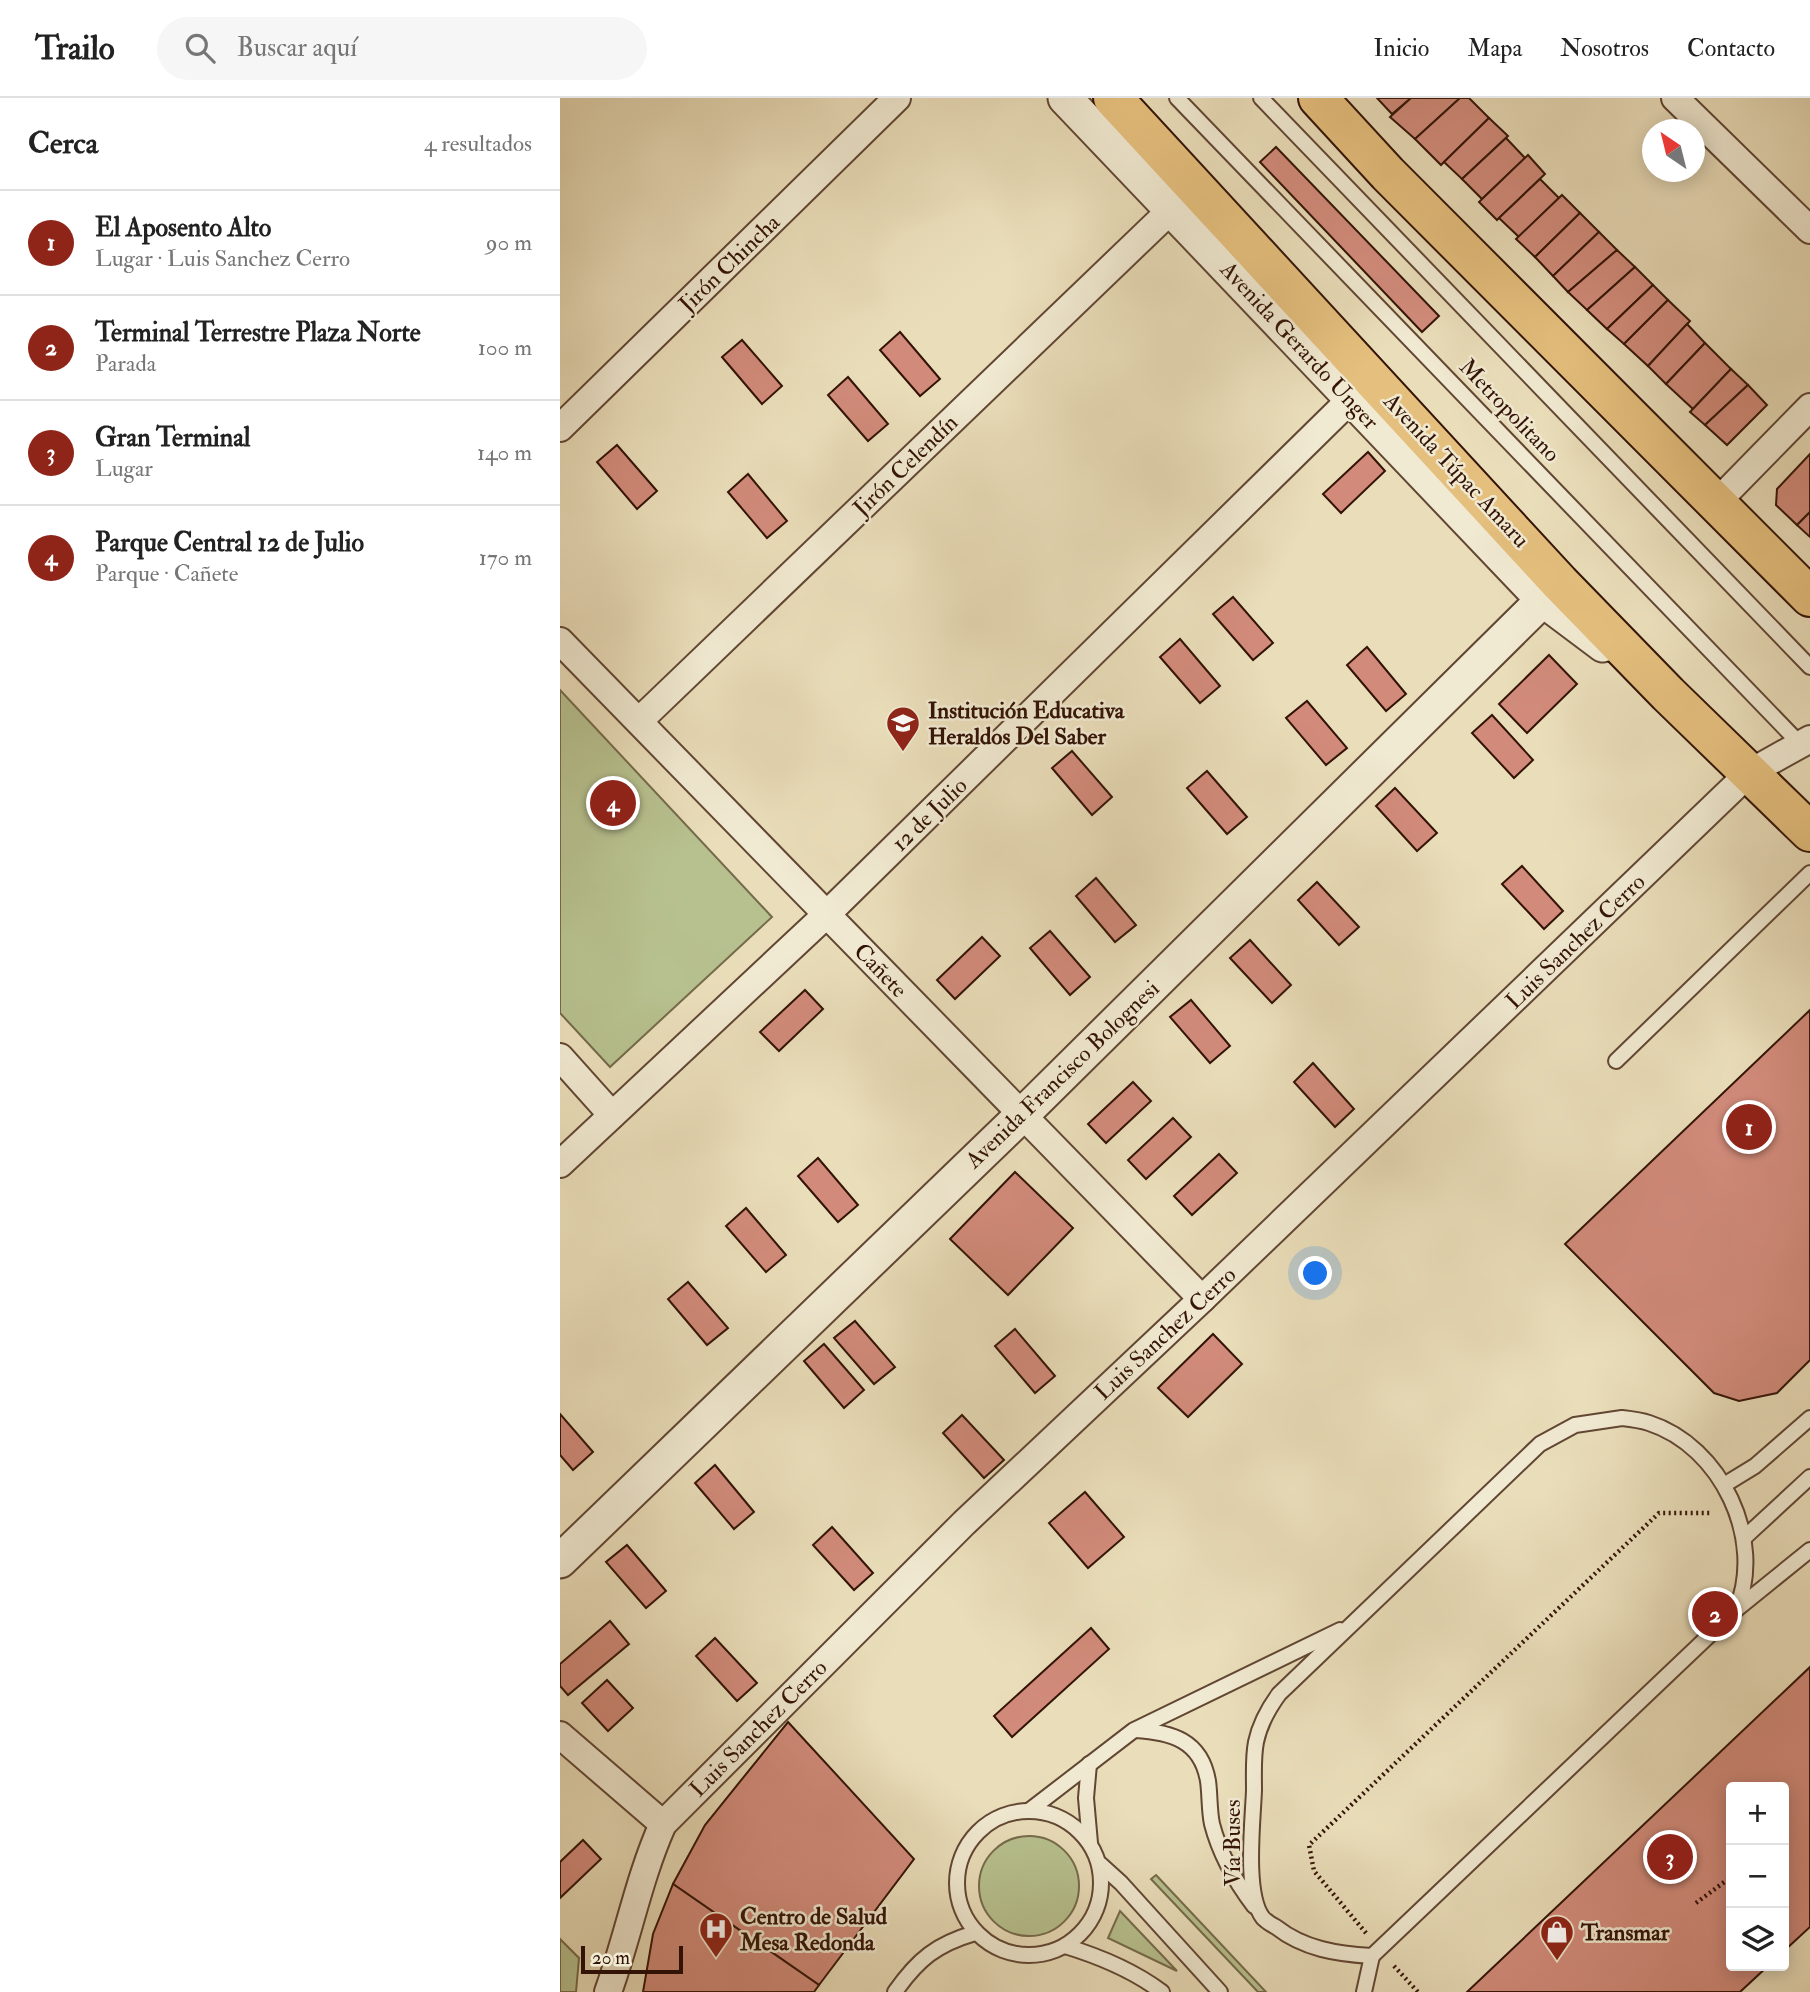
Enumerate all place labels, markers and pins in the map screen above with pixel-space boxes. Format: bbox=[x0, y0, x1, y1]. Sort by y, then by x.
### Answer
place label: Institución Educativa Heraldos Del Saber bbox=[928, 696, 1126, 751]
school or university icon: Institución Educativa Heraldos Del Saber bbox=[884, 704, 922, 753]
pin: 4 bbox=[590, 777, 636, 829]
pin: 1 bbox=[1726, 1101, 1772, 1153]
pin: 2 bbox=[1692, 1588, 1738, 1640]
pin: 3 bbox=[1647, 1831, 1693, 1883]
place label: Centro de Salud Mesa Redonda bbox=[739, 1902, 888, 1957]
hospital icon: Centro de Salud Mesa Redonda bbox=[697, 1910, 735, 1959]
shop icon: Transmar bbox=[1538, 1913, 1576, 1962]
place label: Transmar bbox=[1580, 1918, 1670, 1947]

